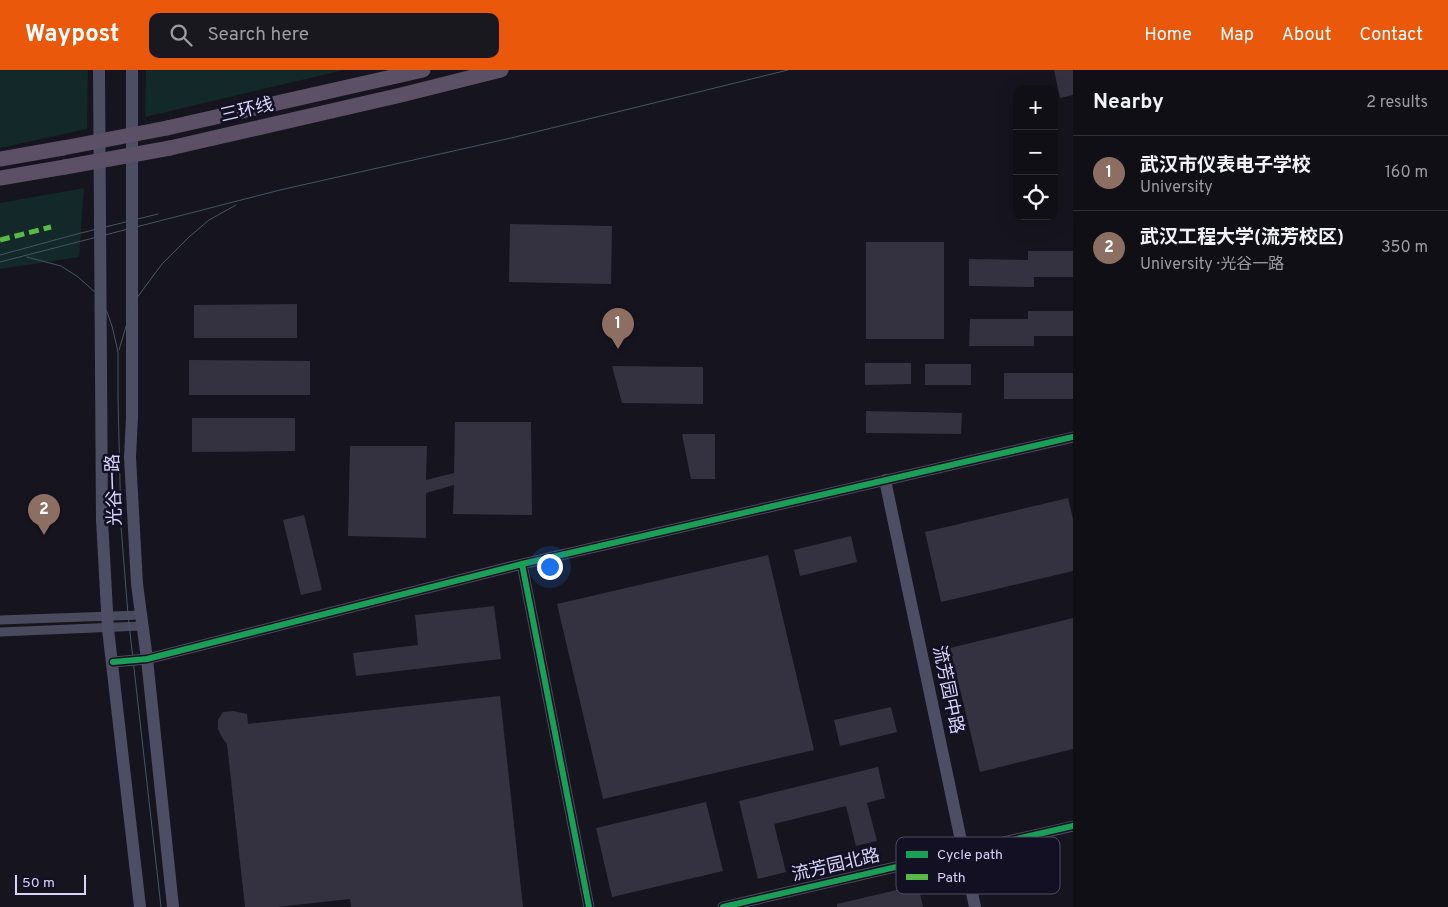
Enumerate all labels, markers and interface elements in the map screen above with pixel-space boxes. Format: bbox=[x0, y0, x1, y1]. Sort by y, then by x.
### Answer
search box bbox=[149, 13, 499, 58]
text: Waypost bbox=[25, 20, 119, 50]
icon: search bbox=[167, 21, 195, 49]
text: Search here bbox=[207, 23, 309, 47]
text: Home bbox=[1144, 24, 1192, 47]
text: Map bbox=[1220, 24, 1254, 47]
text: About bbox=[1282, 24, 1331, 47]
text: Contact bbox=[1359, 24, 1423, 47]
map controls bbox=[1013, 85, 1058, 220]
button: + bbox=[1013, 85, 1058, 130]
text: Nearby bbox=[1093, 89, 1164, 116]
text: 2 results bbox=[1366, 93, 1428, 113]
street label: 三环线 bbox=[218, 94, 276, 128]
button: − bbox=[1013, 130, 1058, 175]
text: 武汉市仪表电子学校 bbox=[1140, 154, 1311, 178]
text: 1 bbox=[1106, 163, 1112, 183]
text: 160 m bbox=[1385, 163, 1428, 183]
button: locate bbox=[1013, 175, 1058, 220]
text: University bbox=[1140, 178, 1213, 198]
text: 武汉工程大学(流芳校区) bbox=[1140, 226, 1344, 250]
text: 2 bbox=[1104, 238, 1114, 258]
text: 350 m bbox=[1381, 238, 1428, 258]
text: University · 光谷一路 bbox=[1140, 255, 1284, 275]
pin: 1 bbox=[602, 308, 634, 349]
street label: 光谷一路 bbox=[102, 454, 128, 526]
pin: 2 bbox=[28, 494, 60, 535]
your location bbox=[537, 554, 563, 580]
street label: 流芳园中路 bbox=[926, 644, 968, 736]
legend bbox=[896, 837, 1060, 894]
street label: 流芳园北路 bbox=[790, 845, 882, 887]
text: Cycle path bbox=[937, 847, 1003, 864]
text: Path bbox=[937, 870, 966, 887]
scale bar bbox=[15, 872, 86, 895]
text: 50 m bbox=[22, 875, 55, 892]

